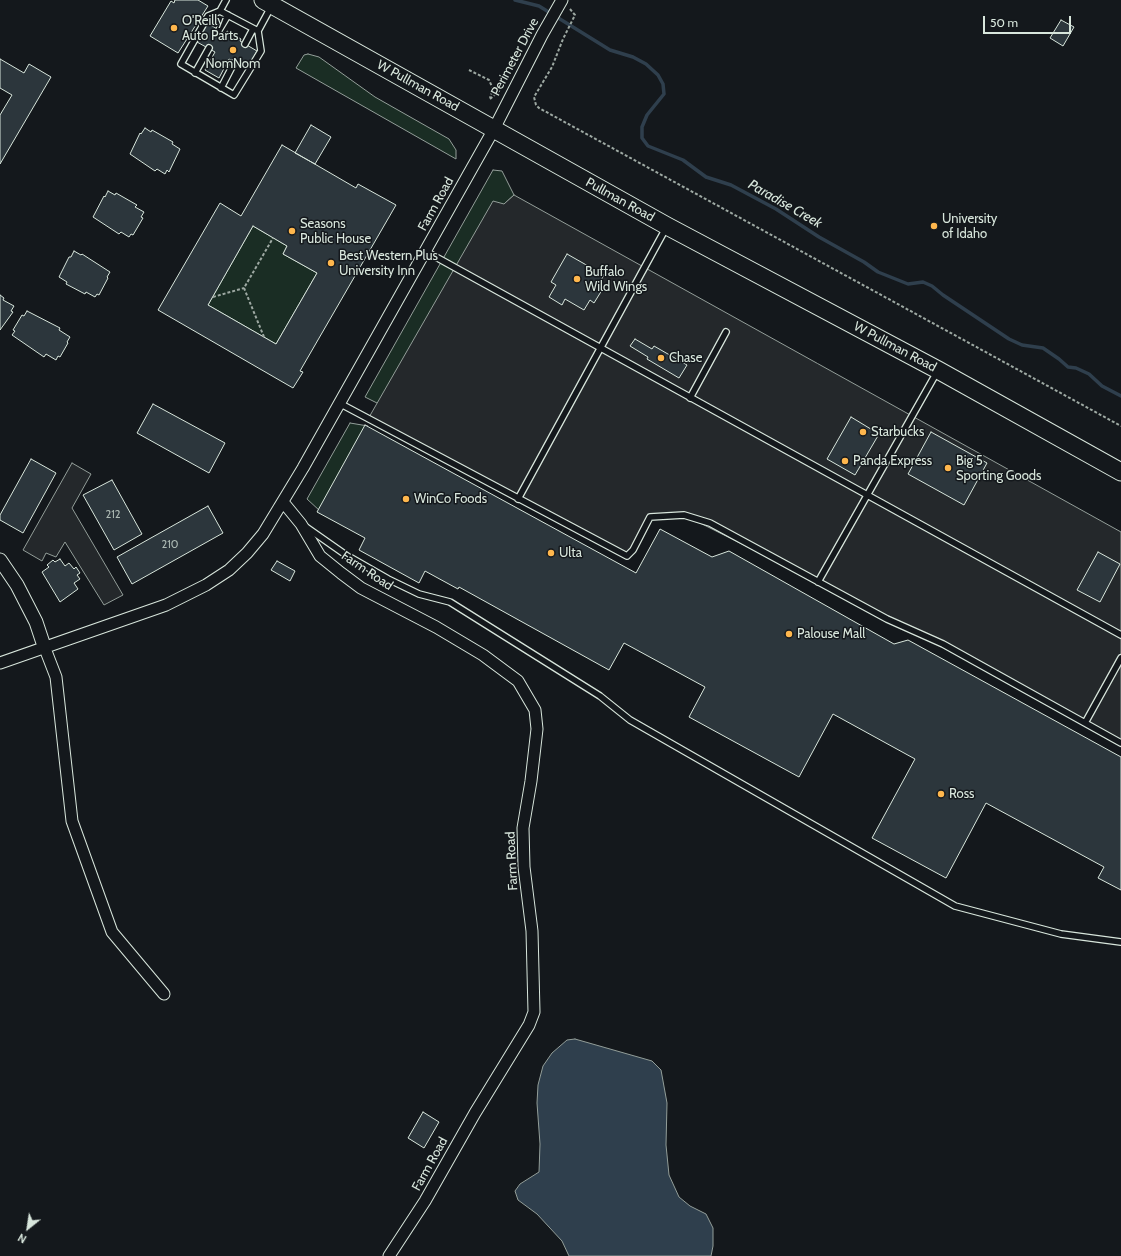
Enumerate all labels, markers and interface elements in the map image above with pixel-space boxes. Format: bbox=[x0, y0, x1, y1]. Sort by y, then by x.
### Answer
scale bar bbox=[985, 8, 1073, 34]
place label: O'Reilly Auto Parts bbox=[182, 13, 238, 44]
street label: Perimeter Drive bbox=[488, 15, 542, 99]
text: 50 m bbox=[990, 15, 1018, 30]
marker: O'Reilly Auto Parts bbox=[169, 23, 179, 33]
marker: NomNom bbox=[228, 45, 238, 55]
place label: NomNom bbox=[206, 56, 260, 72]
street label: W Pullman Road bbox=[374, 57, 462, 115]
street label: Farm Road bbox=[415, 174, 457, 234]
street label: Pullman Road bbox=[583, 175, 657, 225]
water label: Paradise Creek bbox=[745, 176, 825, 232]
place label: University of Idaho bbox=[942, 211, 997, 242]
place label: Seasons Public House bbox=[300, 216, 371, 247]
marker: University of Idaho bbox=[929, 221, 939, 231]
marker: Seasons Public House bbox=[287, 226, 297, 236]
place label: Best Western Plus University Inn bbox=[339, 248, 438, 279]
marker: Best Western Plus University Inn bbox=[326, 258, 336, 268]
place label: Buffalo Wild Wings bbox=[585, 264, 647, 295]
marker: Buffalo Wild Wings bbox=[572, 274, 582, 284]
street label: W Pullman Road bbox=[851, 319, 939, 375]
place label: Chase bbox=[669, 350, 702, 366]
marker: Chase bbox=[656, 353, 666, 363]
place label: Starbucks bbox=[871, 424, 924, 440]
marker: Starbucks bbox=[858, 427, 868, 437]
place label: Panda Express bbox=[853, 453, 932, 469]
place label: Big 5 Sporting Goods bbox=[956, 453, 1041, 484]
marker: Panda Express bbox=[840, 456, 850, 466]
marker: Big 5 Sporting Goods bbox=[943, 463, 953, 473]
place label: WinCo Foods bbox=[414, 491, 487, 507]
marker: WinCo Foods bbox=[401, 494, 411, 504]
house number: 212 bbox=[105, 508, 121, 522]
house number: 210 bbox=[161, 538, 179, 552]
place label: Ulta bbox=[559, 545, 582, 561]
street label: Farm Road bbox=[338, 548, 396, 594]
marker: Ulta bbox=[546, 548, 556, 558]
place label: Palouse Mall bbox=[797, 626, 865, 642]
marker: Palouse Mall bbox=[784, 629, 794, 639]
place label: Ross bbox=[949, 786, 975, 802]
marker: Ross bbox=[936, 789, 946, 799]
street label: Farm Road bbox=[503, 831, 521, 891]
street label: Farm Road bbox=[409, 1134, 451, 1194]
north arrow bbox=[8, 1208, 48, 1248]
text: N bbox=[15, 1230, 29, 1246]

